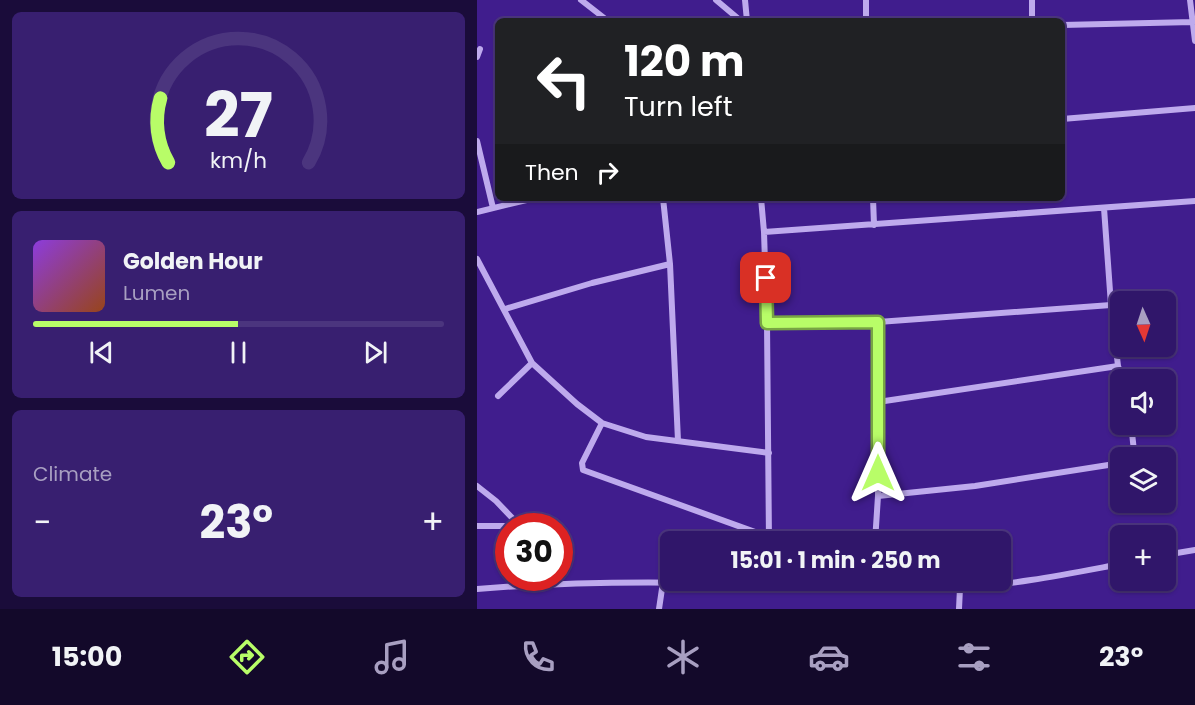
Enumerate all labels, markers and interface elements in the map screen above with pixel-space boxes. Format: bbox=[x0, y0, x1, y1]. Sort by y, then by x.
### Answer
text: 120 m bbox=[624, 32, 745, 91]
icon: left bbox=[525, 42, 603, 120]
text: 27 bbox=[204, 71, 273, 159]
text: Turn left bbox=[624, 88, 733, 125]
text: km/h bbox=[210, 145, 267, 176]
icon: right bbox=[591, 156, 624, 189]
text: Then bbox=[525, 157, 579, 188]
text: Golden Hour bbox=[123, 246, 263, 277]
pin bbox=[740, 252, 791, 303]
icon: arrive bbox=[749, 261, 782, 294]
text: Lumen bbox=[123, 279, 190, 307]
north arrow bbox=[1110, 291, 1176, 357]
map controls bbox=[1110, 291, 1176, 591]
icon: previous bbox=[85, 336, 118, 369]
icon: pause bbox=[222, 336, 255, 369]
icon: next bbox=[359, 336, 392, 369]
button: sound bbox=[1110, 369, 1176, 435]
position arrow bbox=[846, 441, 910, 505]
button: layers bbox=[1110, 447, 1176, 513]
text: Climate bbox=[33, 460, 112, 488]
text: 23° bbox=[199, 491, 273, 554]
text: − bbox=[33, 499, 51, 546]
text: + bbox=[421, 499, 444, 546]
speed limit sign: 30 bbox=[495, 513, 573, 591]
button: + bbox=[1110, 525, 1176, 591]
text: 15:01 · 1 min · 250 m bbox=[731, 545, 940, 576]
icon: directions bbox=[226, 636, 268, 678]
icon: music bbox=[371, 636, 413, 678]
icon: phone bbox=[517, 636, 559, 678]
icon: climate bbox=[662, 636, 704, 678]
icon: car bbox=[808, 636, 850, 678]
icon: filters bbox=[953, 636, 995, 678]
text: 15:00 bbox=[52, 638, 122, 675]
text: 23° bbox=[1099, 638, 1143, 675]

